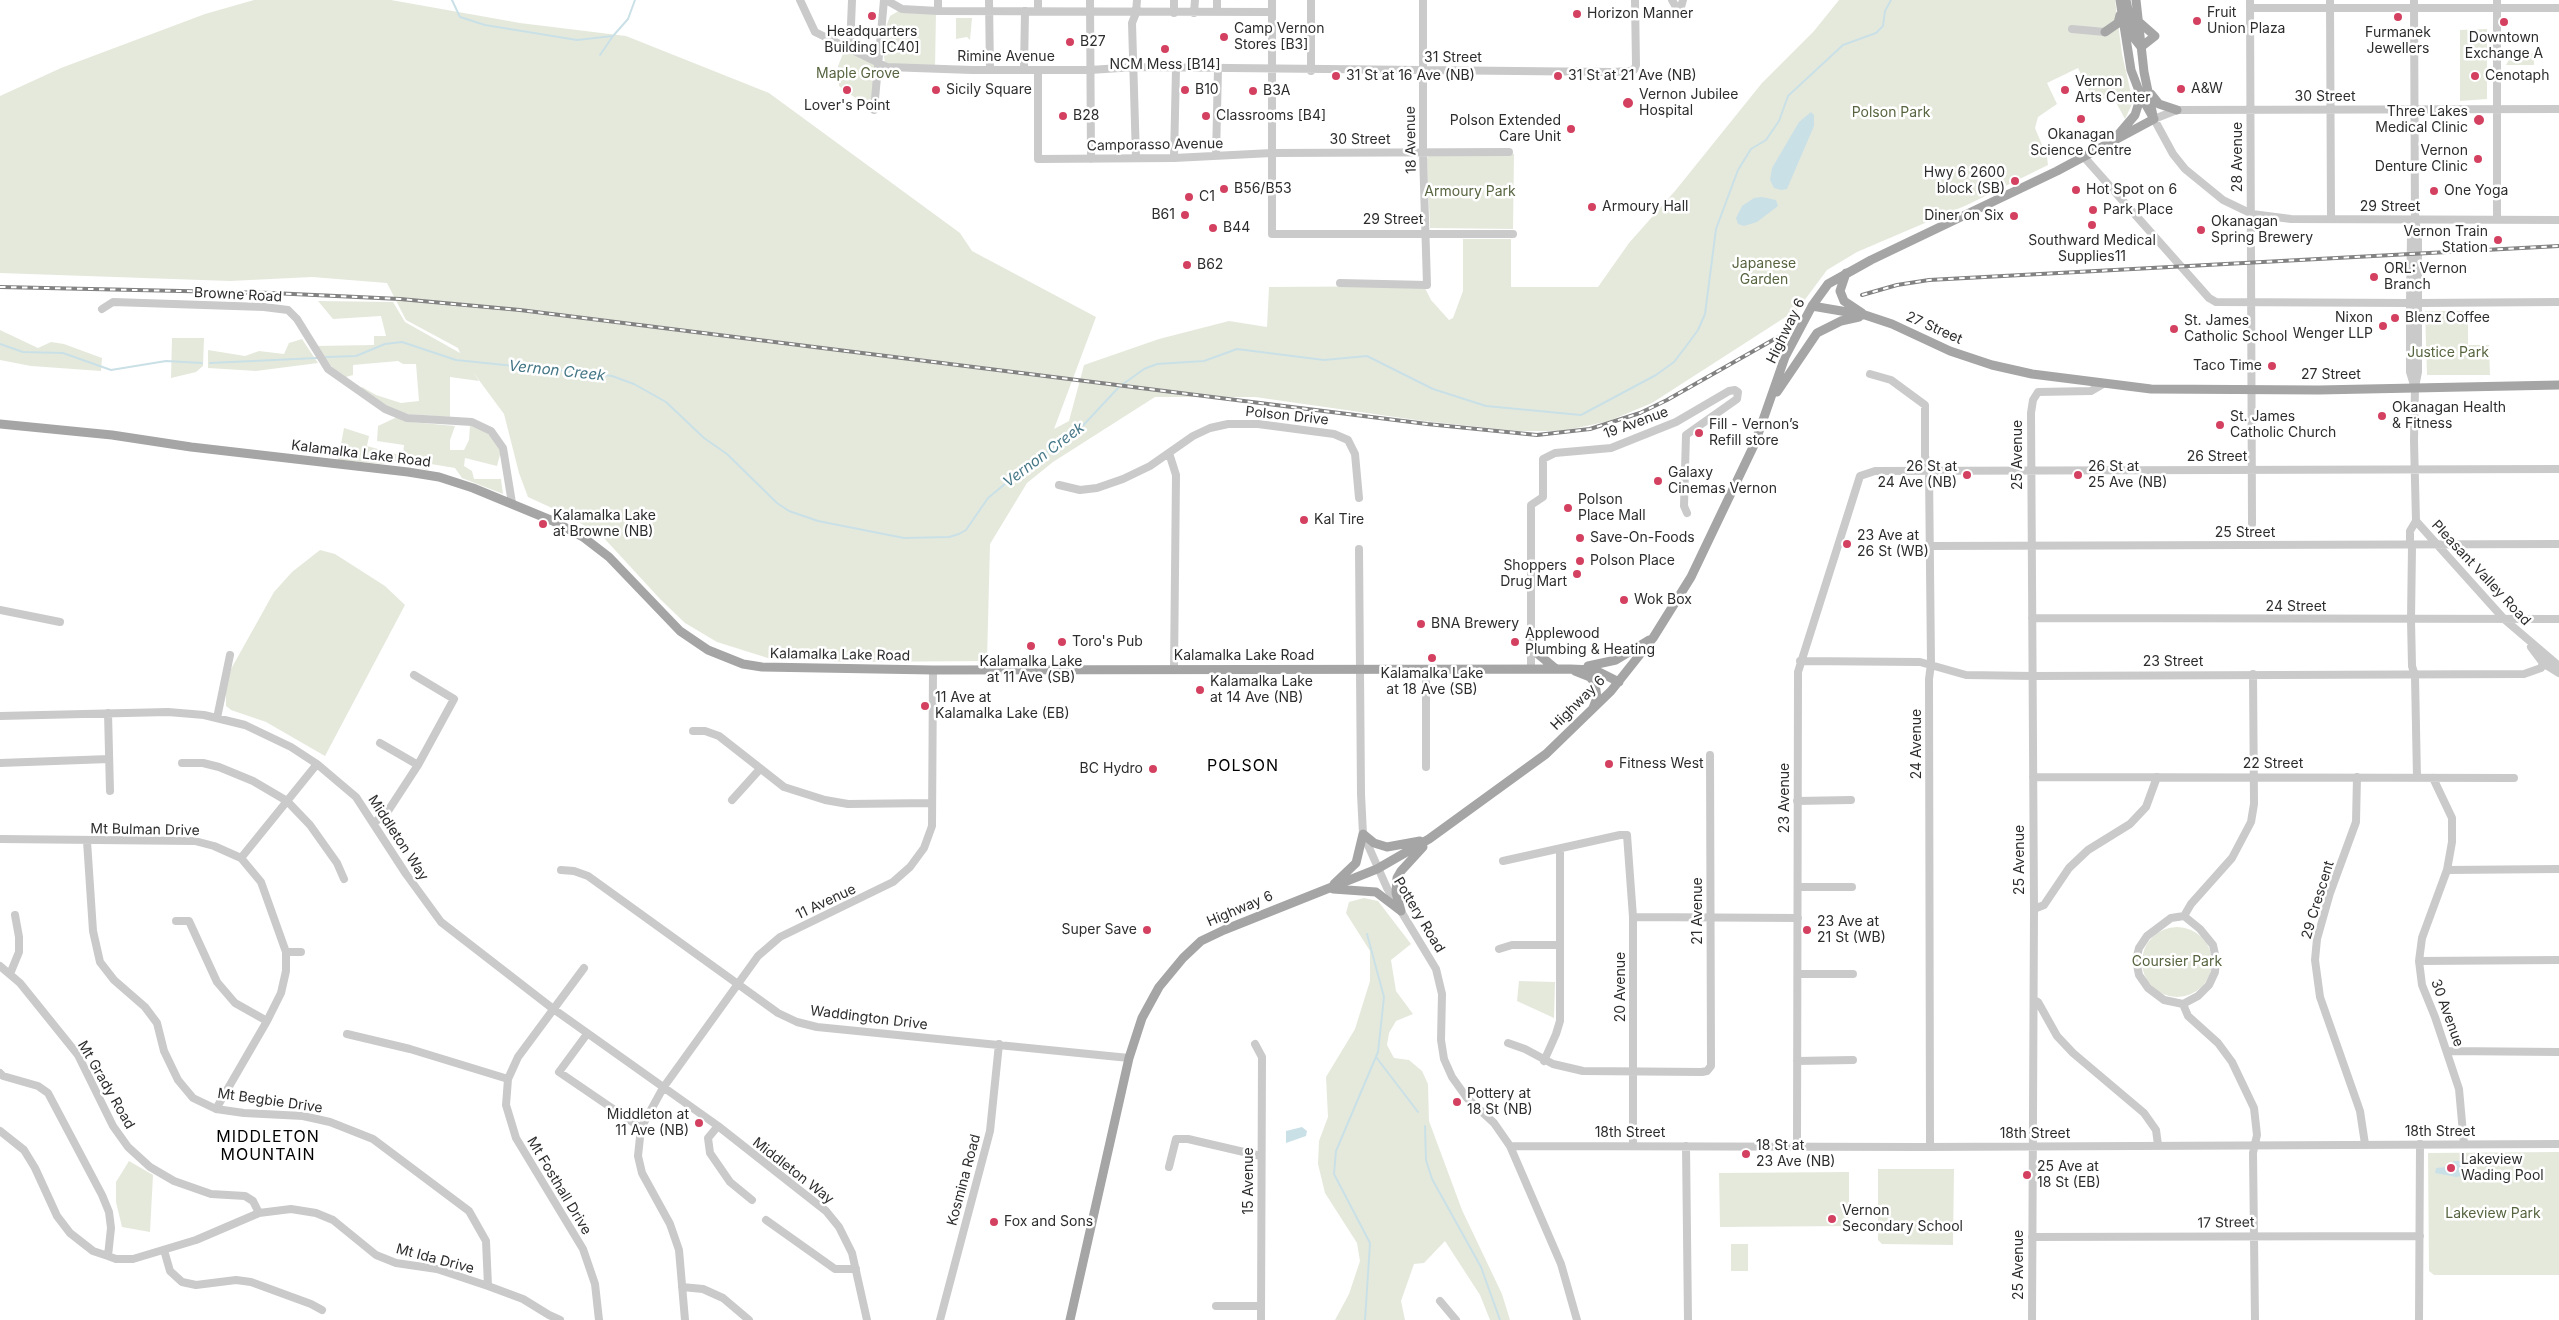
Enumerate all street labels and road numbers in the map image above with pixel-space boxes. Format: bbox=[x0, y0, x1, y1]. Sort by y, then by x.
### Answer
street label: Rimine Avenue bbox=[957, 49, 1055, 65]
street label: 31 Street bbox=[1424, 50, 1482, 66]
street label: 30 Street bbox=[2295, 89, 2355, 105]
street label: 18 Avenue bbox=[1402, 106, 1420, 174]
street label: 28 Avenue bbox=[2230, 122, 2246, 192]
street label: 30 Street bbox=[1330, 132, 1390, 148]
street label: Camporasso Avenue bbox=[1086, 135, 1224, 155]
street label: 29 Street bbox=[2360, 199, 2420, 215]
street label: 29 Street bbox=[1363, 212, 1423, 228]
street label: Browne Road bbox=[194, 284, 282, 306]
street label: Highway 6 bbox=[1763, 296, 1809, 366]
street label: 27 Street bbox=[1903, 308, 1965, 348]
street label: 27 Street bbox=[2301, 367, 2361, 383]
street label: Polson Drive bbox=[1245, 403, 1329, 429]
street label: 19 Avenue bbox=[1601, 404, 1671, 442]
street label: 25 Avenue bbox=[2010, 420, 2026, 490]
street label: Kalamalka Lake Road bbox=[290, 437, 432, 471]
street label: 26 Street bbox=[2187, 449, 2247, 465]
street label: Pleasant Valley Road bbox=[2428, 517, 2534, 629]
street label: 25 Street bbox=[2215, 525, 2275, 541]
street label: 24 Street bbox=[2266, 599, 2326, 615]
street label: Kalamalka Lake Road bbox=[770, 645, 910, 665]
street label: Kalamalka Lake Road bbox=[1174, 648, 1314, 664]
street label: 23 Street bbox=[2143, 654, 2203, 670]
street label: Highway 6 bbox=[1547, 672, 1609, 734]
street label: 24 Avenue bbox=[1909, 709, 1925, 779]
street label: 22 Street bbox=[2243, 756, 2303, 772]
street label: 23 Avenue bbox=[1777, 763, 1793, 833]
street label: Middleton Way bbox=[364, 792, 432, 884]
street label: Mt Bulman Drive bbox=[90, 821, 200, 839]
street label: 25 Avenue bbox=[2012, 825, 2028, 895]
street label: 29 Crescent bbox=[2298, 859, 2338, 941]
street label: Pottery Road bbox=[1390, 874, 1448, 956]
street label: 21 Avenue bbox=[1690, 877, 1706, 945]
street label: 11 Avenue bbox=[793, 881, 859, 923]
street label: Highway 6 bbox=[1204, 888, 1276, 930]
street label: 20 Avenue bbox=[1613, 952, 1629, 1022]
street label: 30 Avenue bbox=[2427, 977, 2467, 1049]
street label: Waddington Drive bbox=[809, 1002, 929, 1034]
street label: Mt Grady Road bbox=[74, 1038, 138, 1132]
street label: Mt Begbie Drive bbox=[216, 1085, 324, 1117]
street label: 18th Street bbox=[2405, 1124, 2475, 1140]
street label: 18th Street bbox=[1595, 1125, 1665, 1141]
street label: 18th Street bbox=[2000, 1126, 2070, 1142]
street label: Kosmina Road bbox=[944, 1132, 984, 1228]
street label: Mt Fosthall Drive bbox=[523, 1134, 595, 1238]
street label: Middleton Way bbox=[749, 1134, 837, 1208]
street label: 15 Avenue bbox=[1241, 1147, 1257, 1215]
street label: 17 Street bbox=[2197, 1214, 2255, 1232]
street label: 25 Avenue bbox=[2011, 1230, 2027, 1300]
street label: Mt Ida Drive bbox=[394, 1241, 476, 1277]

